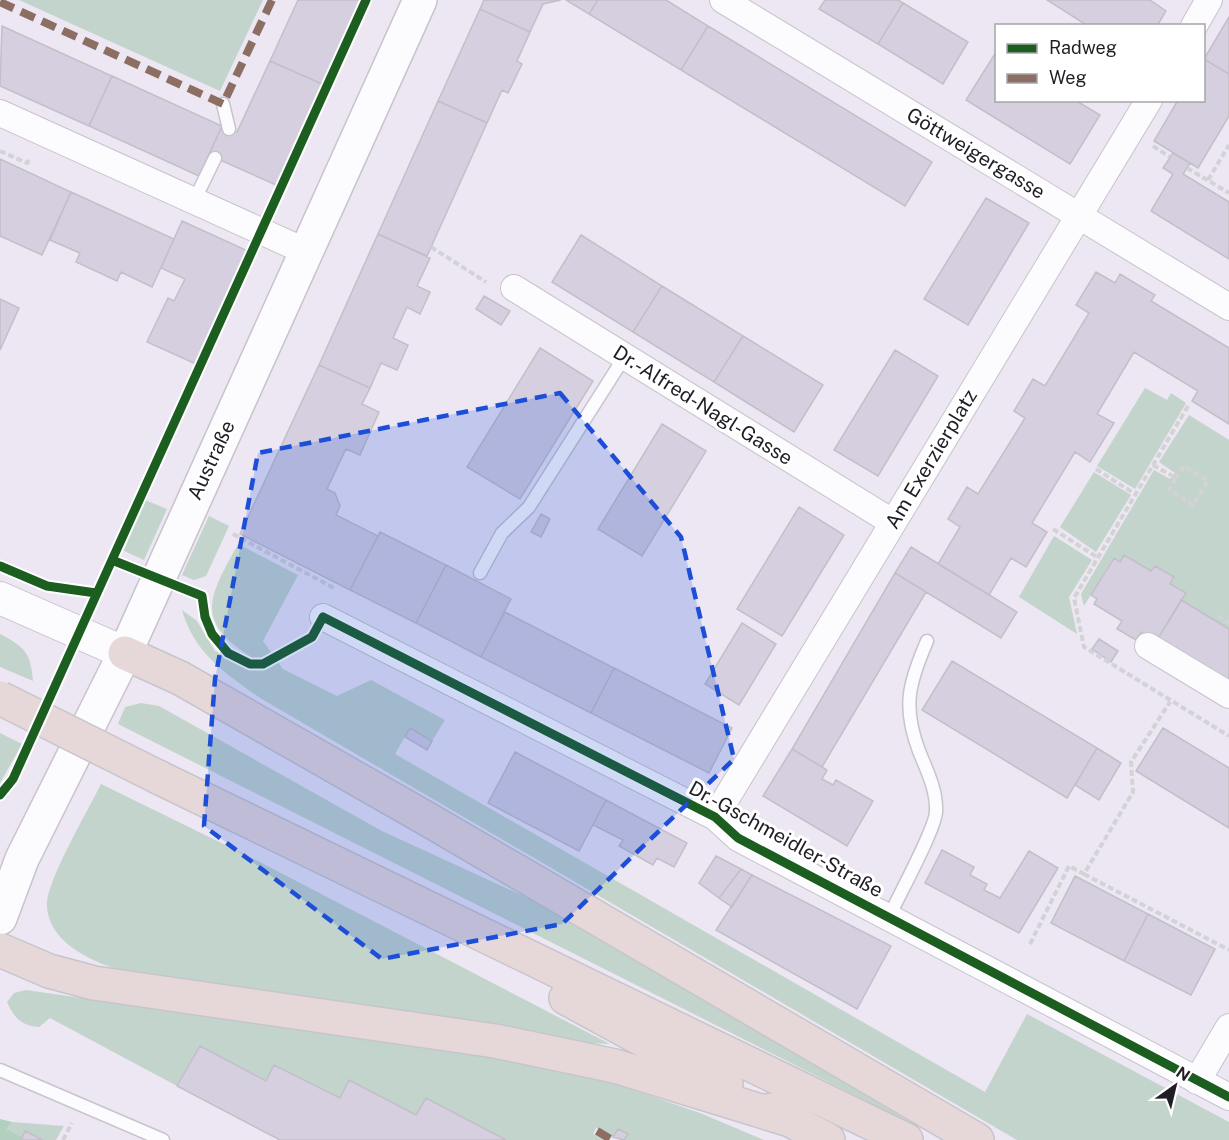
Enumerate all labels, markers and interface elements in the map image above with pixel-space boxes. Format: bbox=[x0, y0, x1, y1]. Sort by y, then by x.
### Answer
legend bbox=[995, 24, 1205, 102]
text: Radweg bbox=[1049, 37, 1117, 58]
text: Weg bbox=[1049, 67, 1087, 88]
street label: Göttweigergasse bbox=[902, 102, 1050, 204]
street label: Dr.-Alfred-Nagl-Gasse bbox=[609, 340, 797, 470]
street label: Am Exerzierplatz bbox=[880, 385, 982, 533]
street label: Austraße bbox=[182, 416, 240, 504]
street label: Dr.-Gschmeidler-Straße bbox=[685, 776, 887, 902]
north arrow bbox=[1145, 1056, 1205, 1116]
text: N bbox=[1173, 1063, 1194, 1085]

